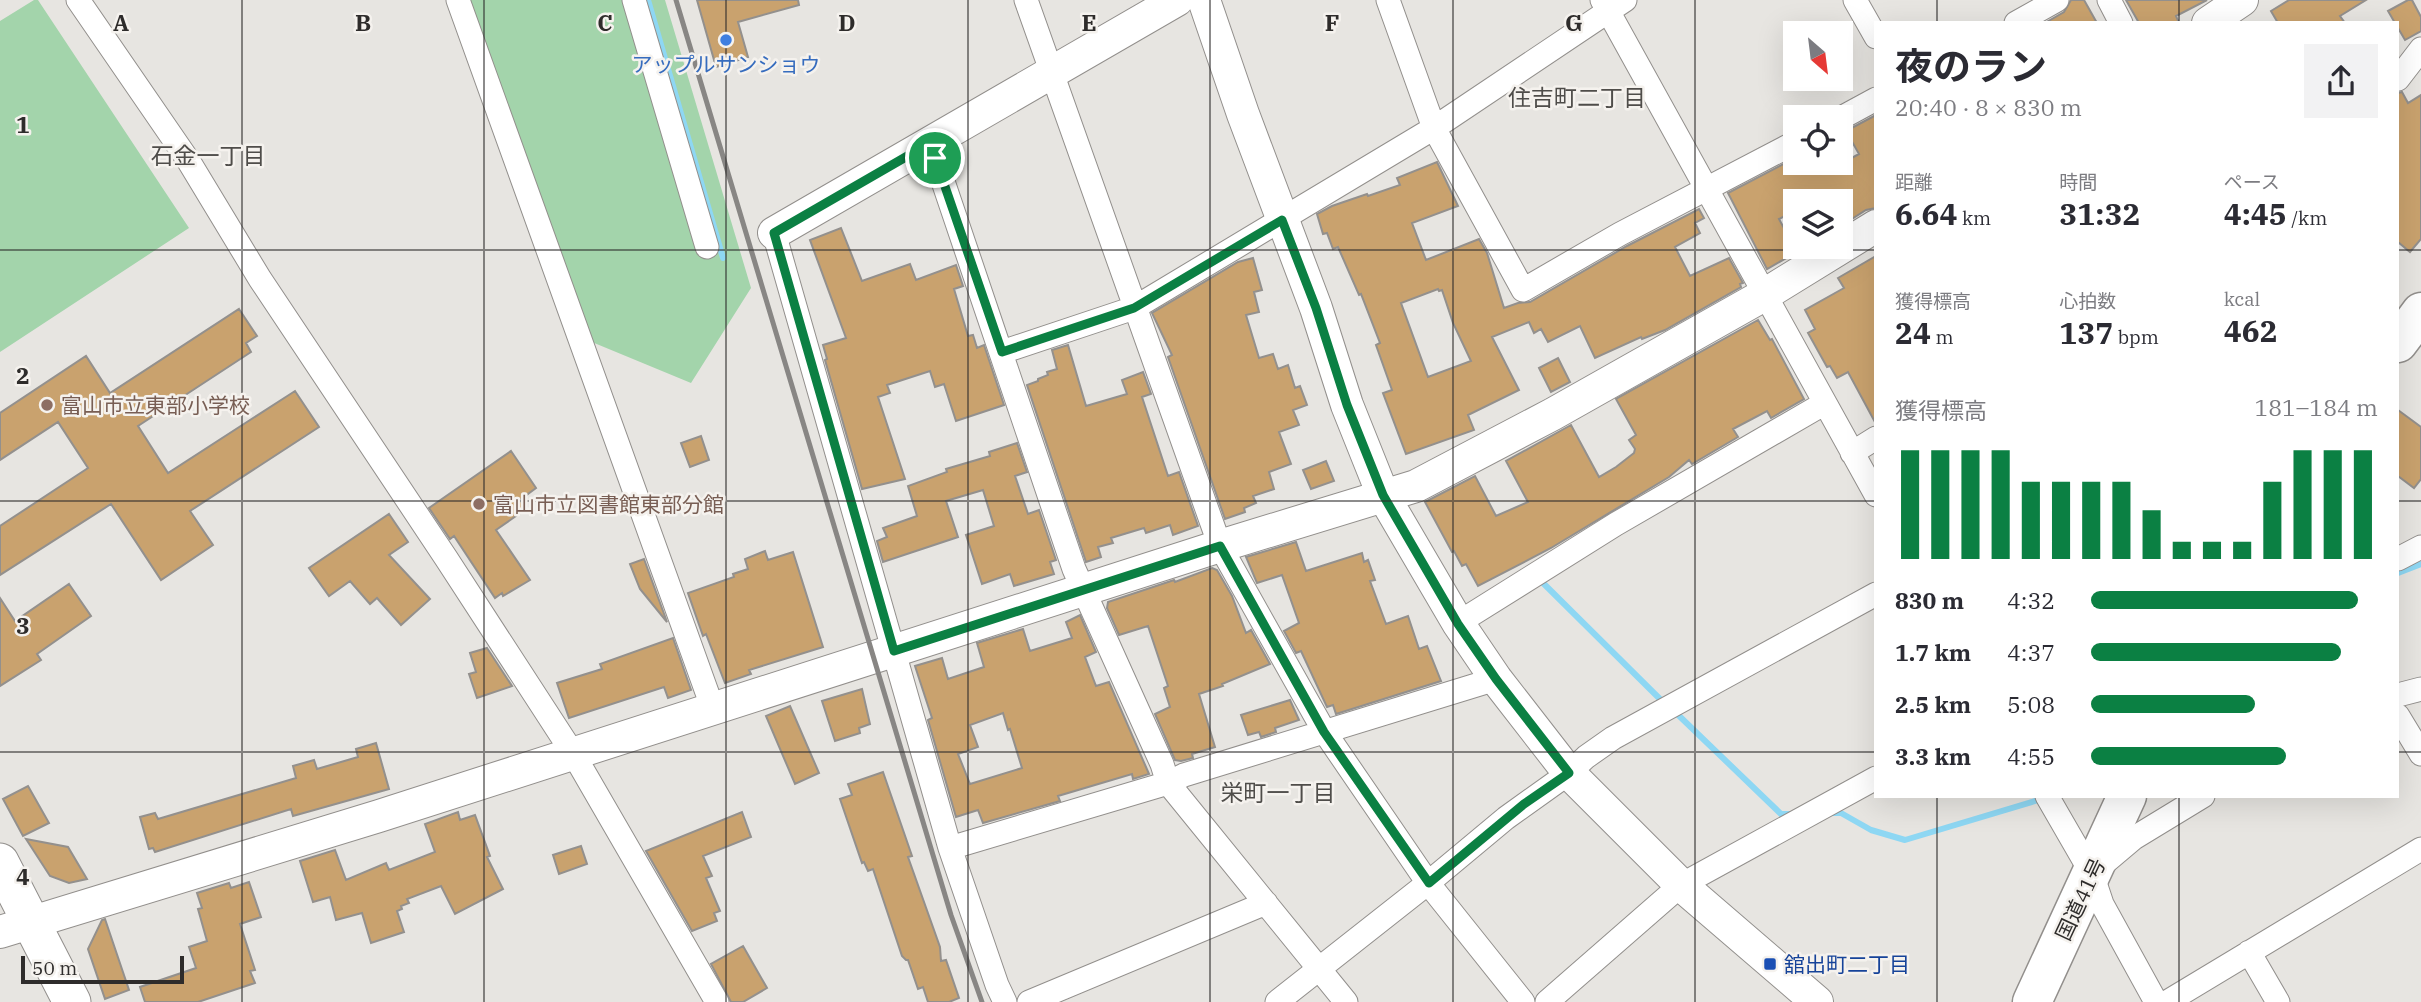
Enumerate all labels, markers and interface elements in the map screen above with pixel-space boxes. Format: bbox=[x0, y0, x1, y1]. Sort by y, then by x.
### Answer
text: A bbox=[113, 7, 129, 37]
text: B bbox=[355, 7, 371, 37]
text: C bbox=[597, 7, 613, 37]
text: D bbox=[838, 7, 856, 37]
text: E bbox=[1081, 7, 1097, 37]
text: F bbox=[1325, 7, 1339, 37]
text: G bbox=[1565, 7, 1583, 37]
north arrow bbox=[1783, 21, 1853, 91]
map controls bbox=[1783, 21, 1853, 259]
marker: アップルサンショウ bbox=[718, 32, 734, 48]
text: 夜のラン bbox=[1895, 41, 2047, 90]
button: share bbox=[2304, 44, 2378, 118]
place label: アップルサンショウ bbox=[632, 50, 821, 78]
district label: 住吉町二丁目 bbox=[1508, 82, 1646, 112]
text: 20:40 · 8 × 830 m bbox=[1895, 92, 2082, 122]
button: locate bbox=[1783, 105, 1853, 175]
text: 1 bbox=[16, 109, 30, 139]
pin bbox=[905, 128, 965, 188]
icon: arrive bbox=[916, 139, 954, 177]
district label: 石金一丁目 bbox=[151, 140, 266, 170]
text: 距離 bbox=[1895, 170, 1933, 194]
text: 時間 bbox=[2059, 170, 2097, 194]
text: ペース bbox=[2224, 170, 2280, 194]
button: layers bbox=[1783, 189, 1853, 259]
text: 6.64 bbox=[1895, 194, 1957, 233]
text: 31:32 bbox=[2059, 194, 2140, 233]
text: 4:45 bbox=[2224, 194, 2287, 233]
text: km bbox=[1957, 206, 1991, 230]
text: /km bbox=[2287, 206, 2327, 230]
text: kcal bbox=[2224, 287, 2260, 311]
text: 獲得標高 bbox=[1895, 289, 1971, 313]
text: 心拍数 bbox=[2059, 289, 2116, 313]
text: 462 bbox=[2224, 311, 2278, 350]
text: 24 bbox=[1895, 313, 1931, 352]
text: 137 bbox=[2059, 313, 2113, 352]
text: m bbox=[1931, 325, 1954, 349]
text: bpm bbox=[2113, 325, 2159, 349]
text: 2 bbox=[16, 360, 30, 390]
place label: 富山市立東部小学校 bbox=[61, 391, 250, 419]
text: 181–184 m bbox=[2254, 392, 2378, 422]
text: 獲得標高 bbox=[1895, 395, 1987, 425]
marker: 富山市立東部小学校 bbox=[39, 397, 55, 413]
place label: 富山市立図書館東部分館 bbox=[493, 490, 724, 518]
marker: 富山市立図書館東部分館 bbox=[471, 496, 487, 512]
text: 830 m bbox=[1895, 585, 1964, 615]
text: 4:32 bbox=[2007, 585, 2055, 615]
text: 3 bbox=[16, 610, 30, 640]
text: 1.7 km bbox=[1895, 637, 1971, 667]
text: 4:37 bbox=[2007, 637, 2055, 667]
text: 2.5 km bbox=[1895, 689, 1971, 719]
text: 5:08 bbox=[2007, 689, 2055, 719]
text: 3.3 km bbox=[1895, 741, 1971, 771]
text: 4:55 bbox=[2007, 741, 2055, 771]
district label: 栄町一丁目 bbox=[1221, 777, 1336, 807]
street label: 国道41号 bbox=[2049, 853, 2111, 945]
text: 4 bbox=[16, 861, 30, 891]
place label: 舘出町二丁目 bbox=[1784, 950, 1910, 978]
scale bar bbox=[21, 953, 184, 985]
text: 50 m bbox=[32, 956, 77, 980]
marker: 舘出町二丁目 bbox=[1762, 956, 1778, 972]

